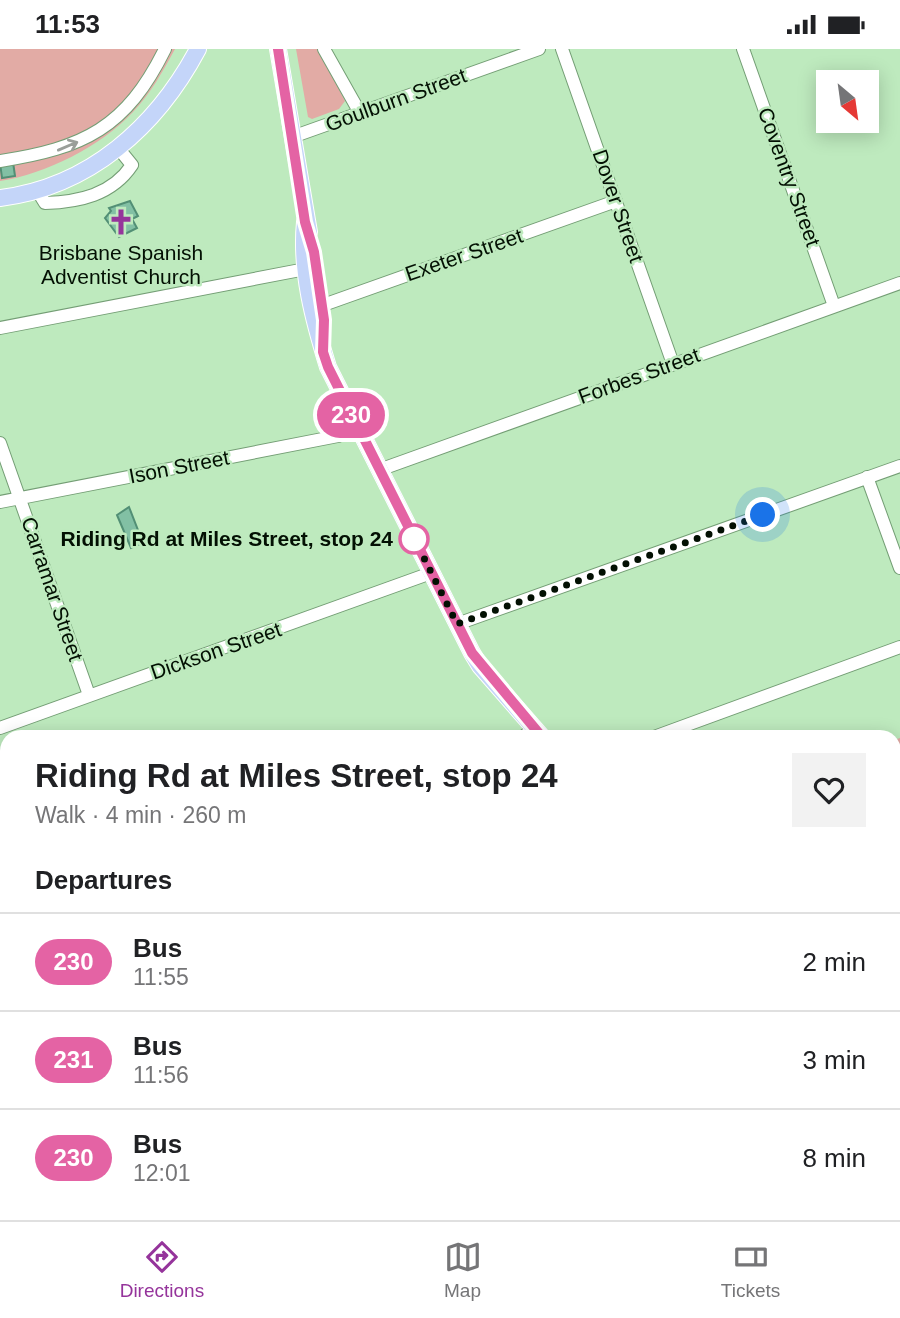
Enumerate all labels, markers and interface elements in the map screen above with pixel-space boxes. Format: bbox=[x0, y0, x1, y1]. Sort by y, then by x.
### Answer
text: 11:53 bbox=[35, 9, 100, 39]
street label: Goulburn Street bbox=[322, 63, 470, 136]
north arrow bbox=[816, 70, 878, 133]
map controls bbox=[816, 70, 879, 133]
street label: Coventry Street bbox=[754, 104, 825, 249]
one-way arrow bbox=[57, 139, 78, 152]
street label: Dover Street bbox=[588, 146, 649, 265]
church icon: Brisbane Spanish Adventist Church bbox=[106, 207, 136, 237]
street label: Exeter Street bbox=[402, 224, 526, 285]
place label: Brisbane Spanish Adventist Church bbox=[39, 241, 203, 288]
street label: Forbes Street bbox=[575, 343, 703, 408]
line badge: 230 bbox=[311, 392, 391, 438]
text: 230 bbox=[331, 401, 371, 428]
street label: Ison Street bbox=[127, 446, 231, 487]
your location bbox=[745, 497, 780, 532]
street label: Carramar Street bbox=[17, 514, 88, 664]
marker: Riding Rd at Miles Street, stop 24 bbox=[399, 524, 429, 554]
place label: Riding Rd at Miles Street, stop 24 bbox=[60, 527, 393, 550]
street label: Dickson Street bbox=[148, 617, 284, 684]
button: heart bbox=[792, 753, 866, 827]
text: Riding Rd at Miles Street, stop 24 bbox=[35, 757, 558, 794]
text: Walk · 4 min · 260 m bbox=[35, 802, 246, 828]
text: Departures bbox=[35, 865, 172, 895]
text: Bus bbox=[133, 933, 182, 963]
text: 2 min bbox=[802, 947, 866, 977]
text: 230 bbox=[53, 948, 94, 975]
text: 11:55 bbox=[133, 964, 189, 990]
text: Bus bbox=[133, 1031, 182, 1061]
text: 3 min bbox=[802, 1045, 866, 1075]
text: 231 bbox=[53, 1046, 94, 1073]
text: 11:56 bbox=[133, 1062, 189, 1088]
text: Bus bbox=[133, 1129, 182, 1159]
text: 8 min bbox=[802, 1143, 866, 1173]
text: 230 bbox=[53, 1144, 94, 1171]
text: 12:01 bbox=[133, 1160, 191, 1186]
tab: Directions bbox=[120, 1238, 204, 1302]
tab: Map bbox=[444, 1238, 482, 1302]
tab: Tickets bbox=[721, 1238, 780, 1302]

